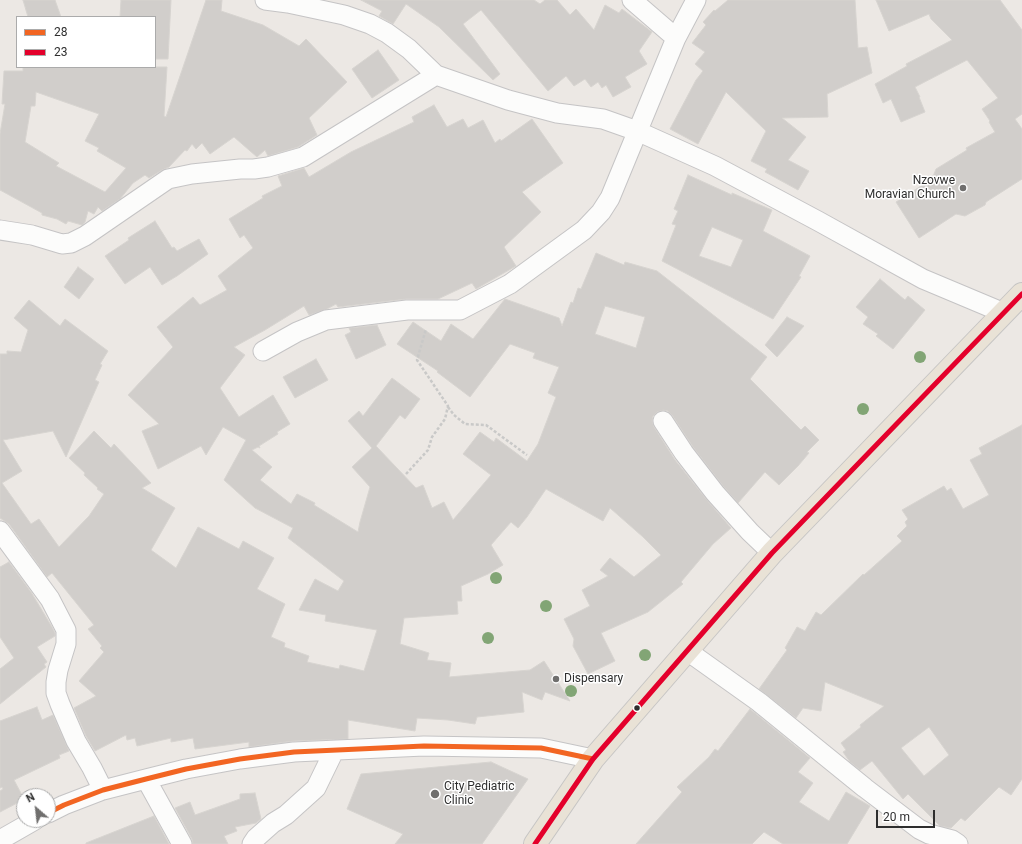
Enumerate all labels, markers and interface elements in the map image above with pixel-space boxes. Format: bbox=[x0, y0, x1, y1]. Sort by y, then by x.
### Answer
legend bbox=[16, 16, 156, 68]
text: 28 bbox=[54, 25, 68, 39]
text: 23 bbox=[54, 45, 68, 59]
place label: Nzovwe Moravian Church bbox=[865, 174, 955, 202]
marker: Nzovwe Moravian Church bbox=[958, 183, 968, 193]
place label: Dispensary bbox=[564, 672, 623, 686]
marker: Dispensary bbox=[551, 674, 561, 684]
unlabelled marker bbox=[632, 703, 642, 713]
place label: City Pediatric Clinic bbox=[444, 780, 515, 808]
north arrow bbox=[16, 788, 56, 828]
marker: City Pediatric Clinic bbox=[429, 788, 441, 800]
text: N bbox=[24, 790, 37, 805]
scale bar bbox=[878, 802, 937, 828]
text: 20 m bbox=[883, 810, 910, 824]

